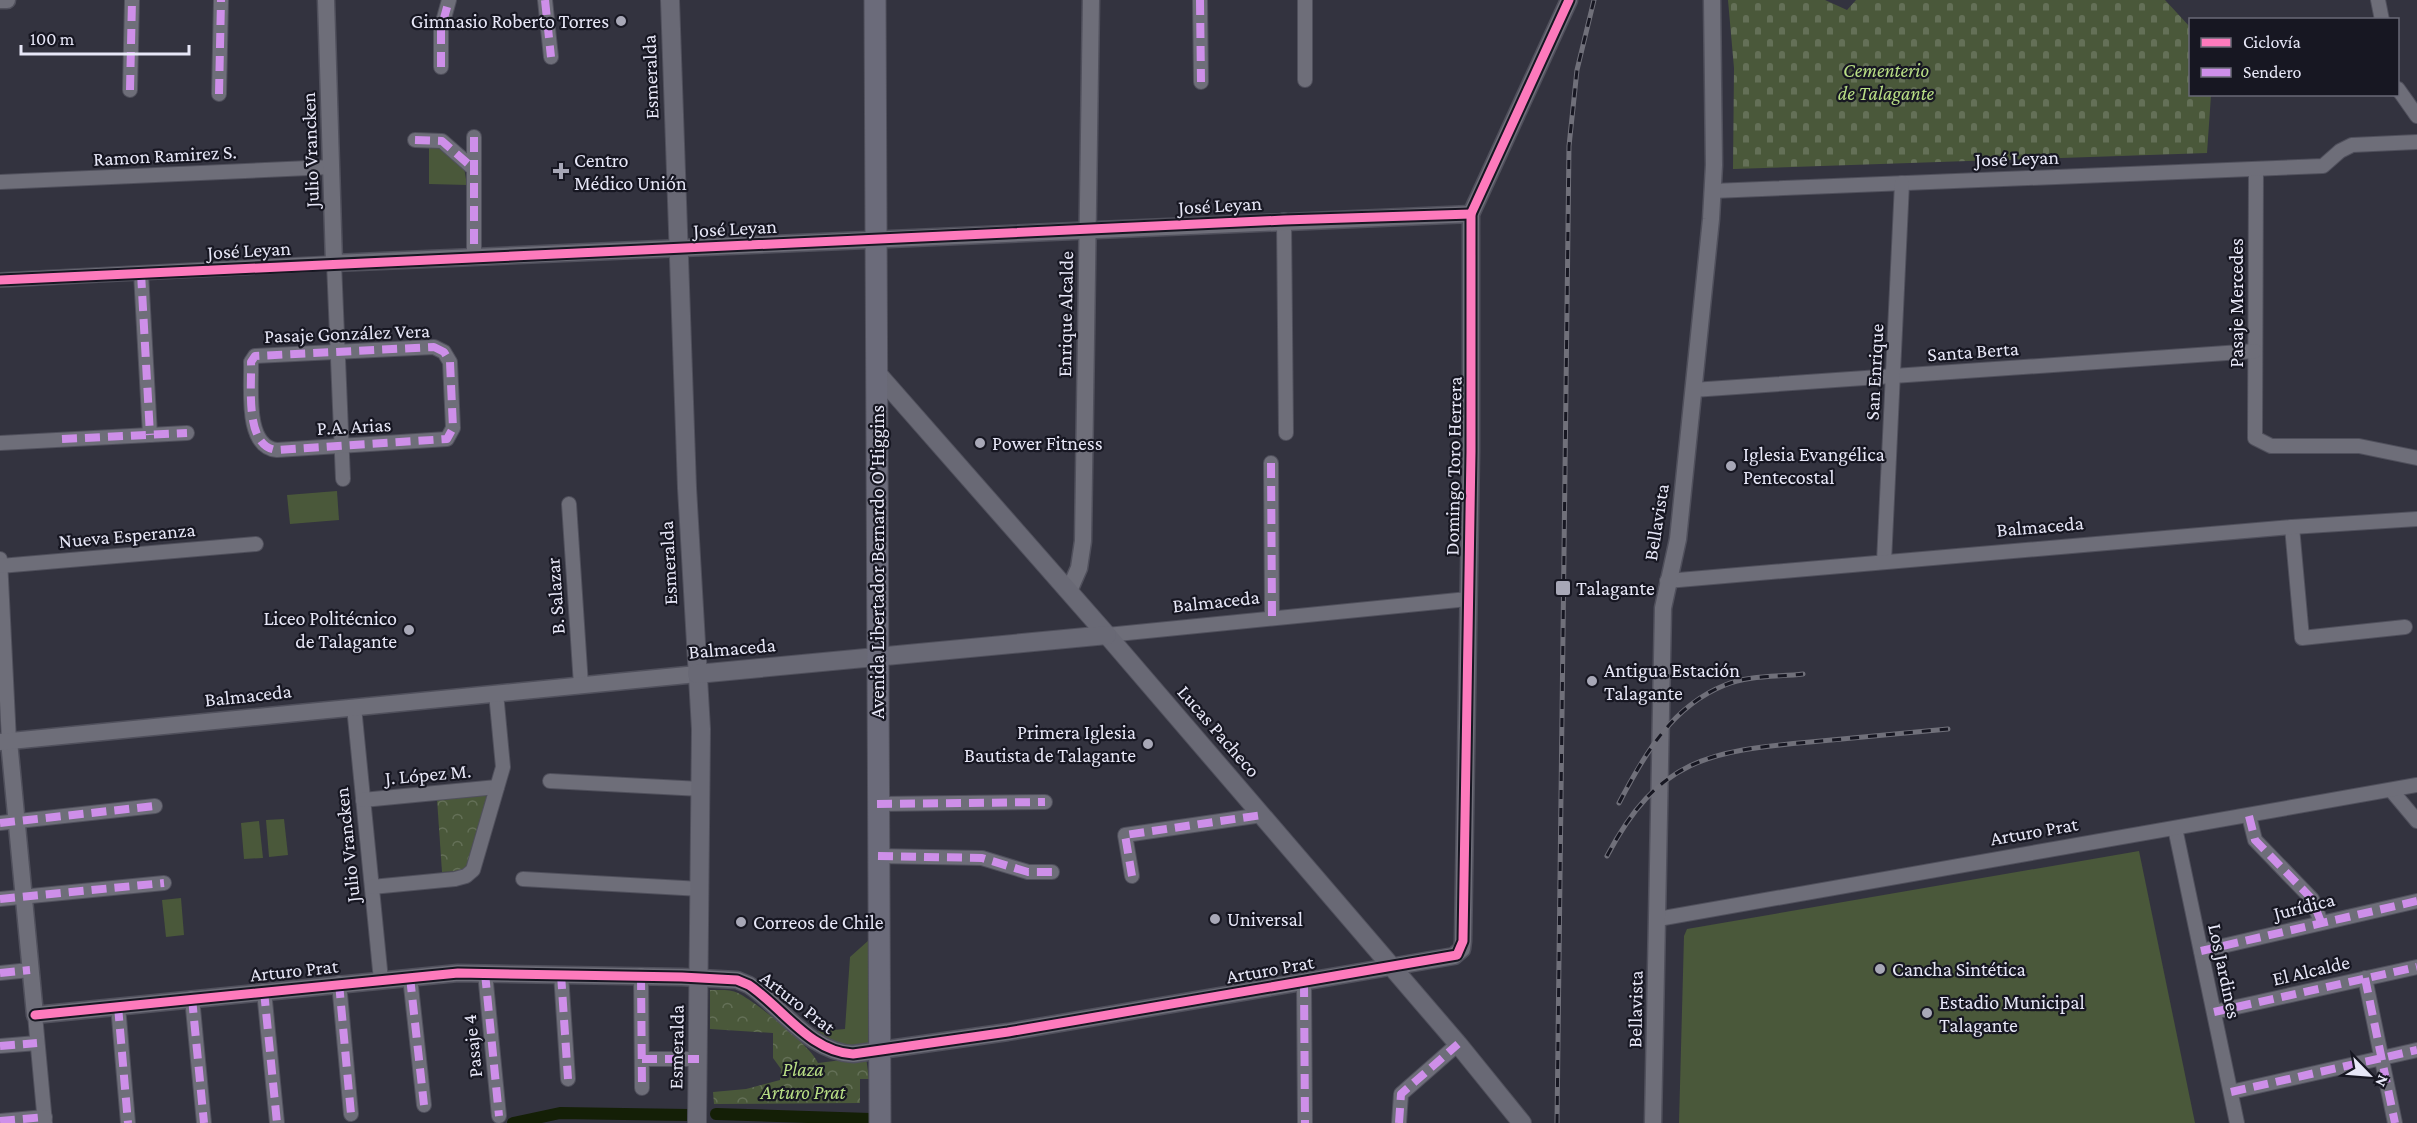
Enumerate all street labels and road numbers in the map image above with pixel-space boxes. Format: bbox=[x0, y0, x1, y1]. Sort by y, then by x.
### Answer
street label: Esmeralda bbox=[638, 34, 662, 120]
street label: Julio Vrancken bbox=[297, 91, 324, 210]
street label: Ramon Ramirez S. bbox=[93, 140, 237, 170]
street label: José Leyan bbox=[1973, 146, 2060, 172]
street label: José Leyan bbox=[1175, 192, 1263, 219]
street label: José Leyan bbox=[690, 215, 778, 242]
street label: José Leyan bbox=[204, 237, 292, 264]
street label: Pasaje Mercedes bbox=[2225, 238, 2248, 368]
street label: Enrique Alcalde bbox=[1053, 251, 1078, 377]
street label: Pasaje González Vera bbox=[264, 319, 430, 348]
street label: San Enrique bbox=[1860, 323, 1889, 421]
street label: Santa Berta bbox=[1927, 337, 2019, 365]
street label: Domingo Toro Herrera bbox=[1440, 376, 1467, 556]
street label: Avenida Libertador Bernardo O'Higgins bbox=[866, 405, 889, 719]
street label: P.A. Arias bbox=[316, 413, 392, 439]
street label: Bellavista bbox=[1639, 482, 1673, 562]
street label: Balmaceda bbox=[1995, 511, 2085, 541]
street label: Nueva Esperanza bbox=[58, 518, 196, 553]
street label: Esmeralda bbox=[655, 520, 681, 606]
street label: B. Salazar bbox=[541, 557, 569, 635]
street label: Balmaceda bbox=[1171, 585, 1261, 617]
street label: Balmaceda bbox=[687, 633, 777, 663]
street label: Balmaceda bbox=[203, 679, 293, 711]
street label: Lucas Pacheco bbox=[1173, 681, 1265, 781]
street label: J. López M. bbox=[382, 759, 472, 790]
street label: Julio Vrancken bbox=[330, 786, 365, 906]
street label: Arturo Prat bbox=[1988, 812, 2080, 850]
street label: Jurídica bbox=[2269, 888, 2337, 926]
street label: Los Jardines bbox=[2203, 922, 2246, 1021]
street label: Arturo Prat bbox=[1224, 950, 1316, 988]
street label: El Alcalde bbox=[2270, 950, 2352, 990]
street label: Arturo Prat bbox=[249, 954, 340, 986]
street label: Arturo Prat bbox=[756, 966, 840, 1038]
street label: Bellavista bbox=[1623, 970, 1647, 1048]
street label: Esmeralda bbox=[664, 1005, 688, 1089]
street label: Pasaje 4 bbox=[458, 1013, 487, 1079]

